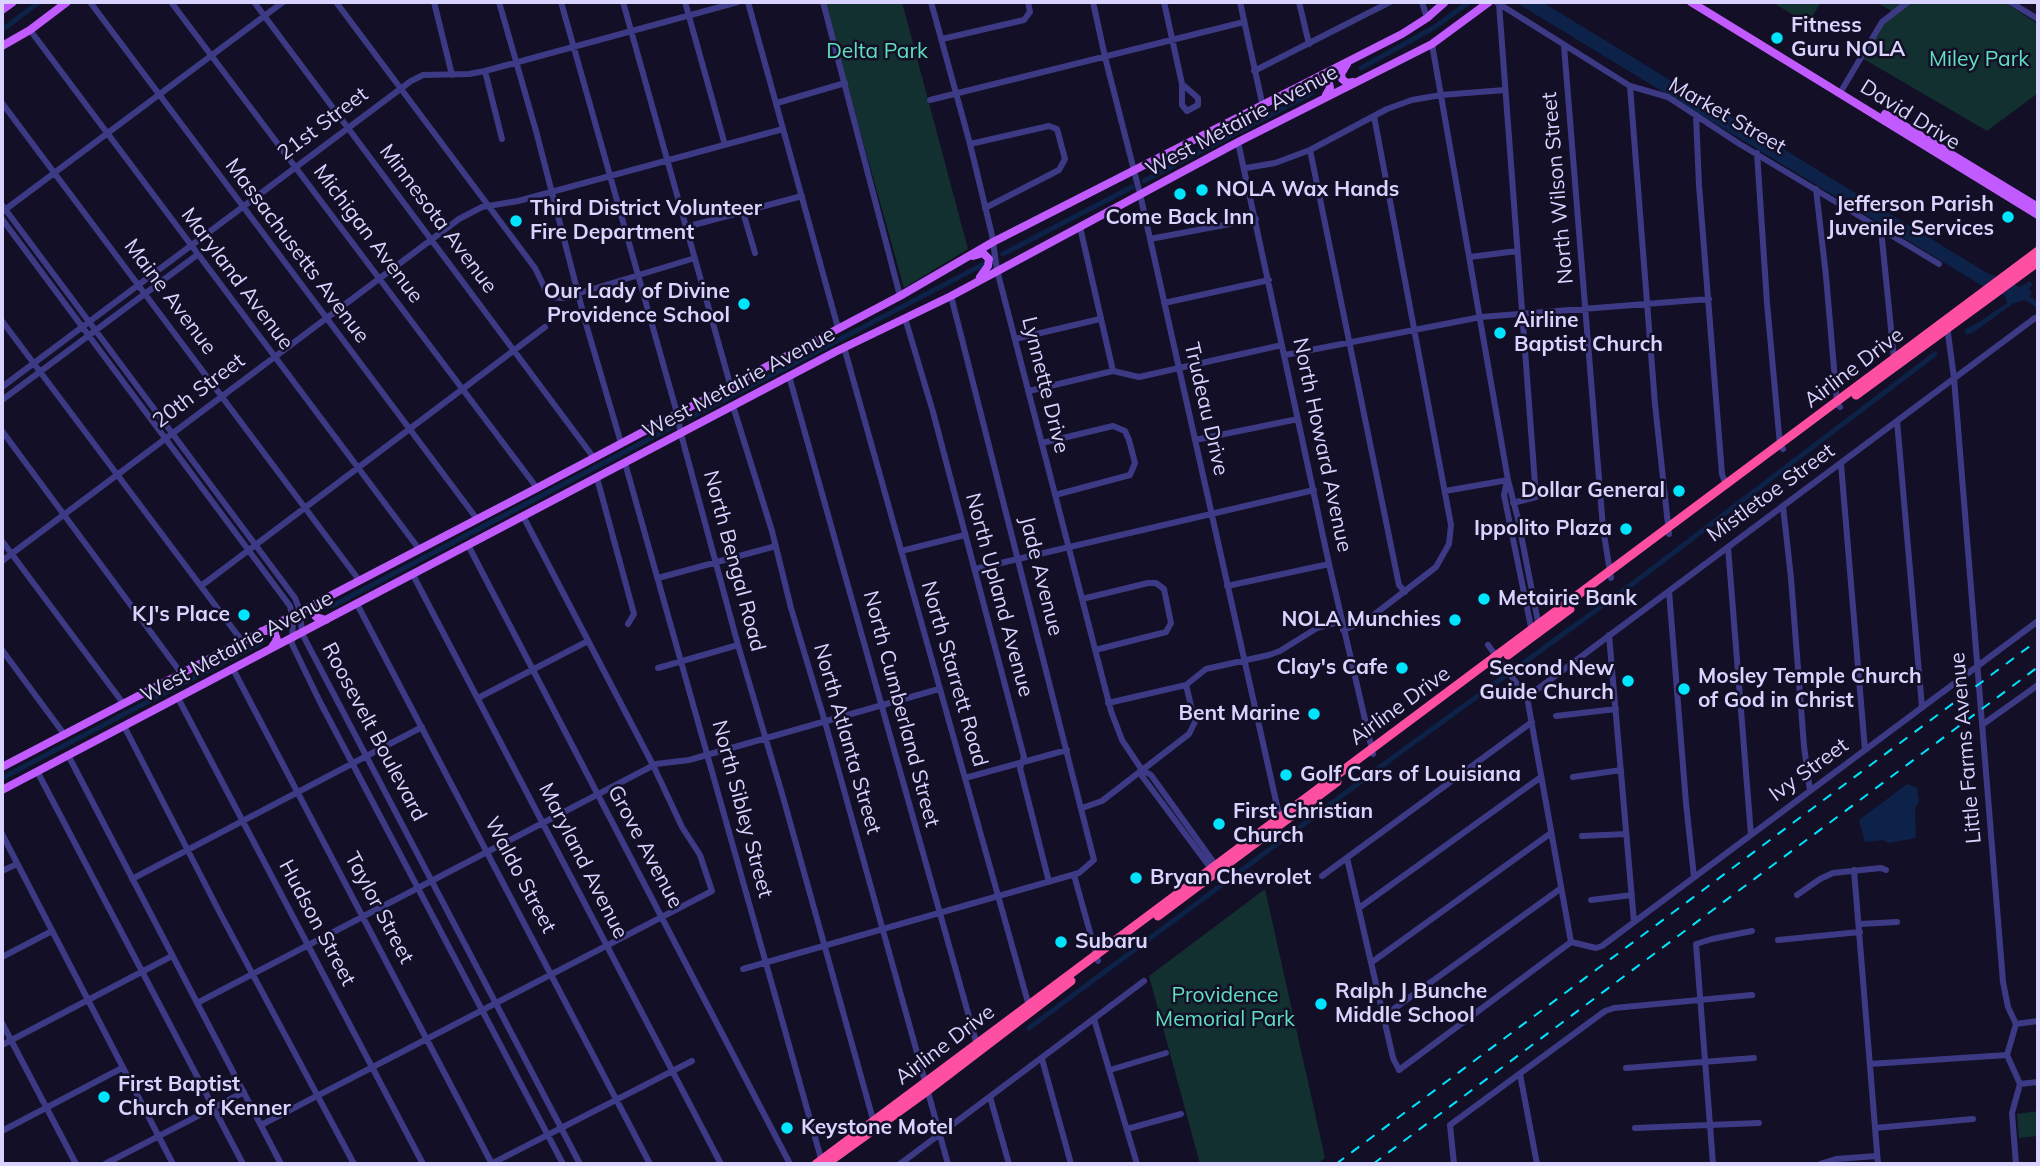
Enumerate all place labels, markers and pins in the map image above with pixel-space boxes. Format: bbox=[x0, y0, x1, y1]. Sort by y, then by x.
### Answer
place label: Fitness Guru NOLA bbox=[1791, 13, 1905, 63]
marker: Fitness Guru NOLA bbox=[1769, 30, 1785, 46]
place label: NOLA Wax Hands bbox=[1216, 177, 1399, 203]
marker: NOLA Wax Hands bbox=[1194, 182, 1210, 198]
marker: Come Back Inn bbox=[1172, 186, 1188, 202]
place label: Jefferson Parish Juvenile Services bbox=[1827, 192, 1994, 242]
place label: Third District Volunteer Fire Department bbox=[530, 196, 762, 246]
place label: Come Back Inn bbox=[1106, 205, 1254, 231]
marker: Jefferson Parish Juvenile Services bbox=[2000, 209, 2016, 225]
marker: Third District Volunteer Fire Department bbox=[508, 213, 524, 229]
place label: Our Lady of Divine Providence School bbox=[544, 279, 730, 329]
marker: Our Lady of Divine Providence School bbox=[736, 296, 752, 312]
place label: Airline Baptist Church bbox=[1514, 308, 1663, 358]
marker: Airline Baptist Church bbox=[1492, 325, 1508, 341]
place label: Dollar General bbox=[1521, 478, 1665, 504]
marker: Dollar General bbox=[1671, 483, 1687, 499]
place label: Ippolito Plaza bbox=[1474, 516, 1612, 542]
marker: Ippolito Plaza bbox=[1618, 521, 1634, 537]
place label: Metairie Bank bbox=[1498, 586, 1637, 612]
marker: Metairie Bank bbox=[1476, 591, 1492, 607]
place label: KJ's Place bbox=[132, 602, 230, 628]
marker: KJ's Place bbox=[236, 607, 252, 623]
place label: NOLA Munchies bbox=[1281, 607, 1441, 633]
marker: NOLA Munchies bbox=[1447, 612, 1463, 628]
place label: Clay's Cafe bbox=[1276, 655, 1388, 681]
place label: Second New Guide Church bbox=[1479, 656, 1614, 706]
marker: Clay's Cafe bbox=[1394, 660, 1410, 676]
place label: Mosley Temple Church of God in Christ bbox=[1698, 664, 1922, 714]
marker: Second New Guide Church bbox=[1620, 673, 1636, 689]
marker: Mosley Temple Church of God in Christ bbox=[1676, 681, 1692, 697]
place label: Bent Marine bbox=[1178, 701, 1300, 727]
marker: Bent Marine bbox=[1306, 706, 1322, 722]
place label: Golf Cars of Louisiana bbox=[1300, 762, 1521, 788]
marker: Golf Cars of Louisiana bbox=[1278, 767, 1294, 783]
place label: First Christian Church bbox=[1233, 799, 1373, 849]
marker: First Christian Church bbox=[1211, 816, 1227, 832]
place label: Bryan Chevrolet bbox=[1150, 865, 1311, 891]
marker: Bryan Chevrolet bbox=[1128, 870, 1144, 886]
place label: Subaru bbox=[1075, 929, 1148, 955]
marker: Subaru bbox=[1053, 934, 1069, 950]
place label: Ralph J Bunche Middle School bbox=[1335, 979, 1487, 1029]
marker: Ralph J Bunche Middle School bbox=[1313, 996, 1329, 1012]
place label: First Baptist Church of Kenner bbox=[118, 1072, 291, 1122]
marker: First Baptist Church of Kenner bbox=[96, 1089, 112, 1105]
place label: Keystone Motel bbox=[801, 1115, 953, 1141]
marker: Keystone Motel bbox=[779, 1120, 795, 1136]

